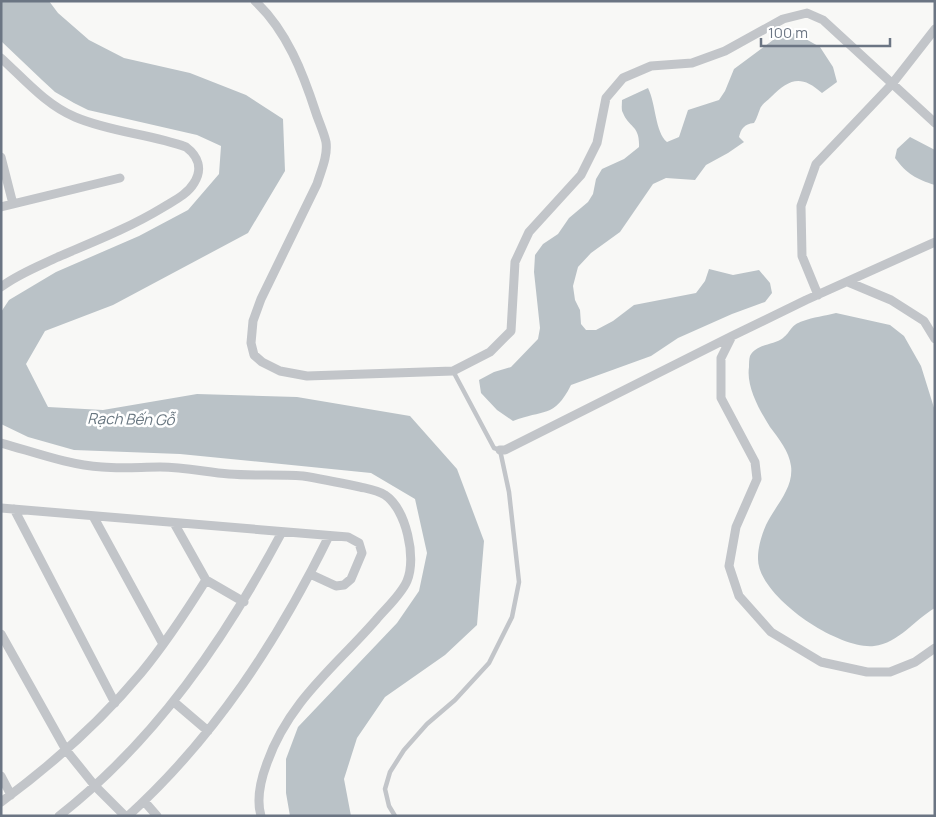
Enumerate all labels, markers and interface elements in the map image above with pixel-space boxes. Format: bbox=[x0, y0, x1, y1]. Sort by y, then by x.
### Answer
scale bar bbox=[761, 15, 890, 47]
text: 100 m bbox=[768, 22, 808, 43]
water label: Rạch Bến Gỗ bbox=[87, 408, 177, 430]

